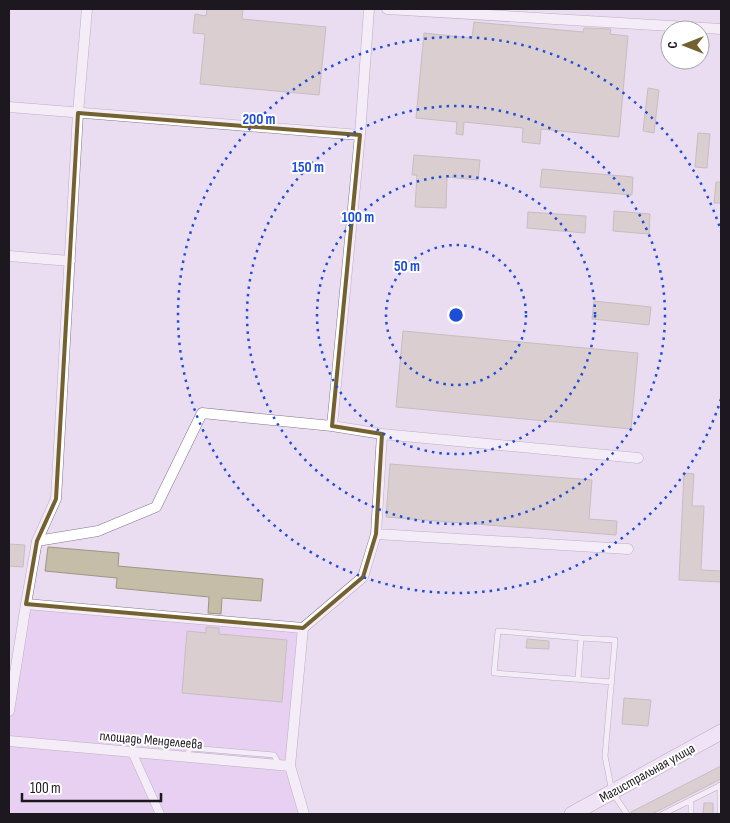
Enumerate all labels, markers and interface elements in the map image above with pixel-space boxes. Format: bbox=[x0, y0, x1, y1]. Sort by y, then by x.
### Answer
north arrow bbox=[660, 20, 710, 70]
text: С bbox=[664, 41, 681, 49]
text: 200 m bbox=[242, 110, 276, 129]
text: 150 m bbox=[292, 158, 324, 177]
text: 100 m bbox=[342, 208, 374, 227]
text: 50 m bbox=[394, 257, 420, 276]
centre of rings bbox=[447, 306, 465, 324]
street label: площадь Менделеева bbox=[99, 727, 203, 753]
street label: Магистральная улица bbox=[596, 740, 698, 806]
scale bar bbox=[22, 770, 161, 802]
text: 100 m bbox=[30, 779, 61, 798]

